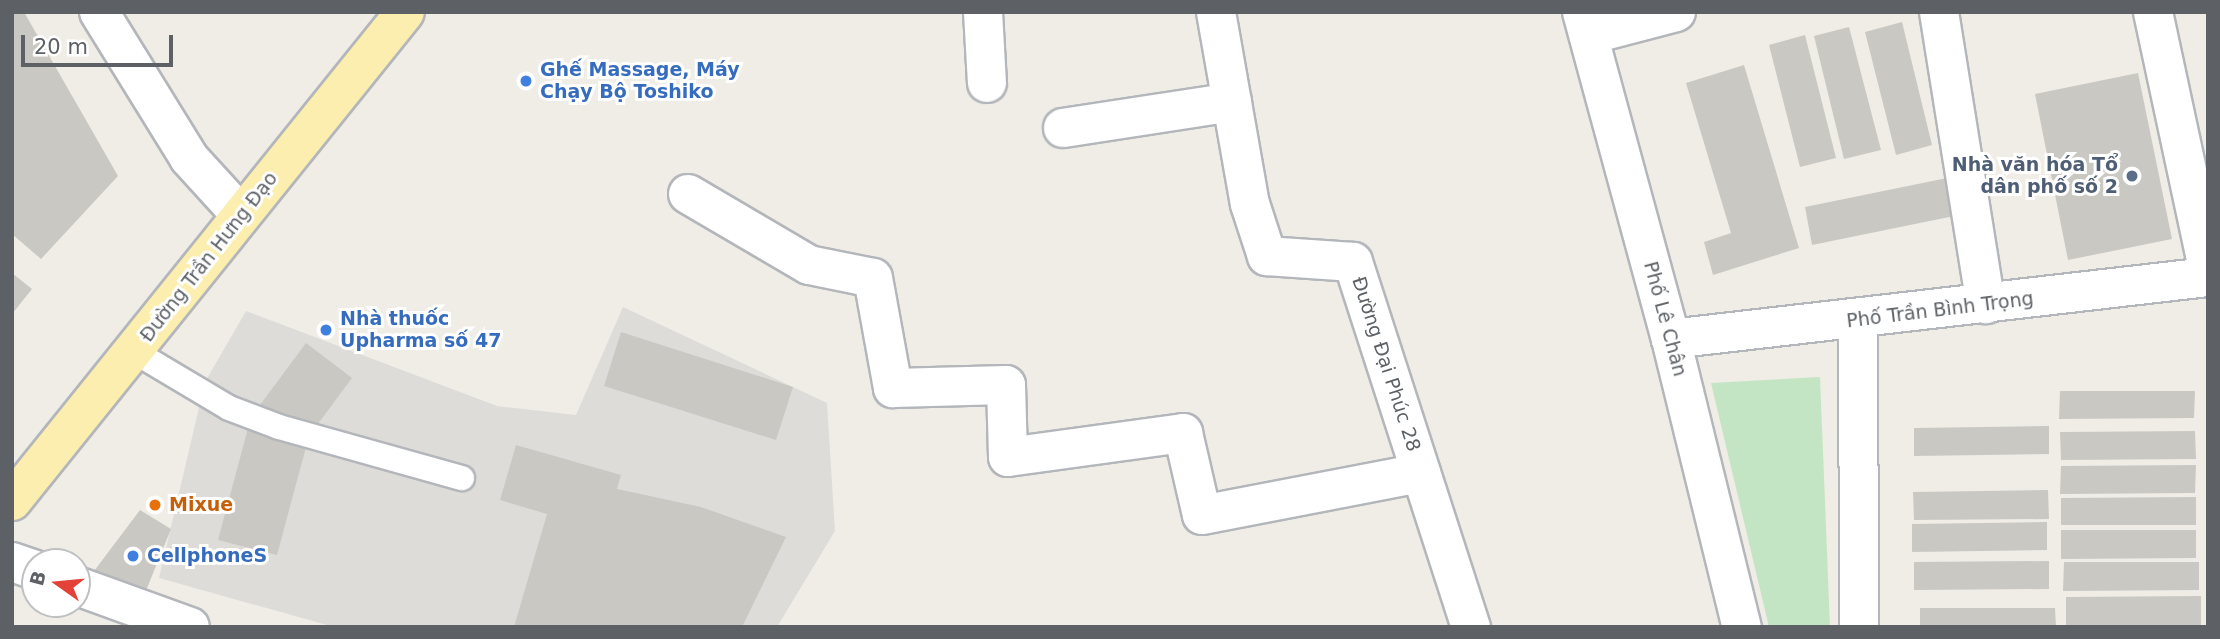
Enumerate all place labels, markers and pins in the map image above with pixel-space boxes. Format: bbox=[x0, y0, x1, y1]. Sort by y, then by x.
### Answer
place label: Ghế Massage, Máy Chạy Bộ Toshiko bbox=[540, 59, 740, 103]
marker: Ghế Massage, Máy Chạy Bộ Toshiko bbox=[518, 73, 534, 89]
place label: Nhà văn hóa Tổ dân phố số 2 bbox=[1952, 154, 2118, 198]
marker: Nhà văn hóa Tổ dân phố số 2 bbox=[2124, 168, 2140, 184]
place label: Nhà thuốc Upharma số 47 bbox=[340, 308, 501, 352]
marker: Nhà thuốc Upharma số 47 bbox=[318, 322, 334, 338]
place label: Mixue bbox=[169, 494, 233, 516]
marker: Mixue bbox=[147, 497, 163, 513]
place label: CellphoneS bbox=[147, 545, 267, 567]
marker: CellphoneS bbox=[125, 548, 141, 564]

